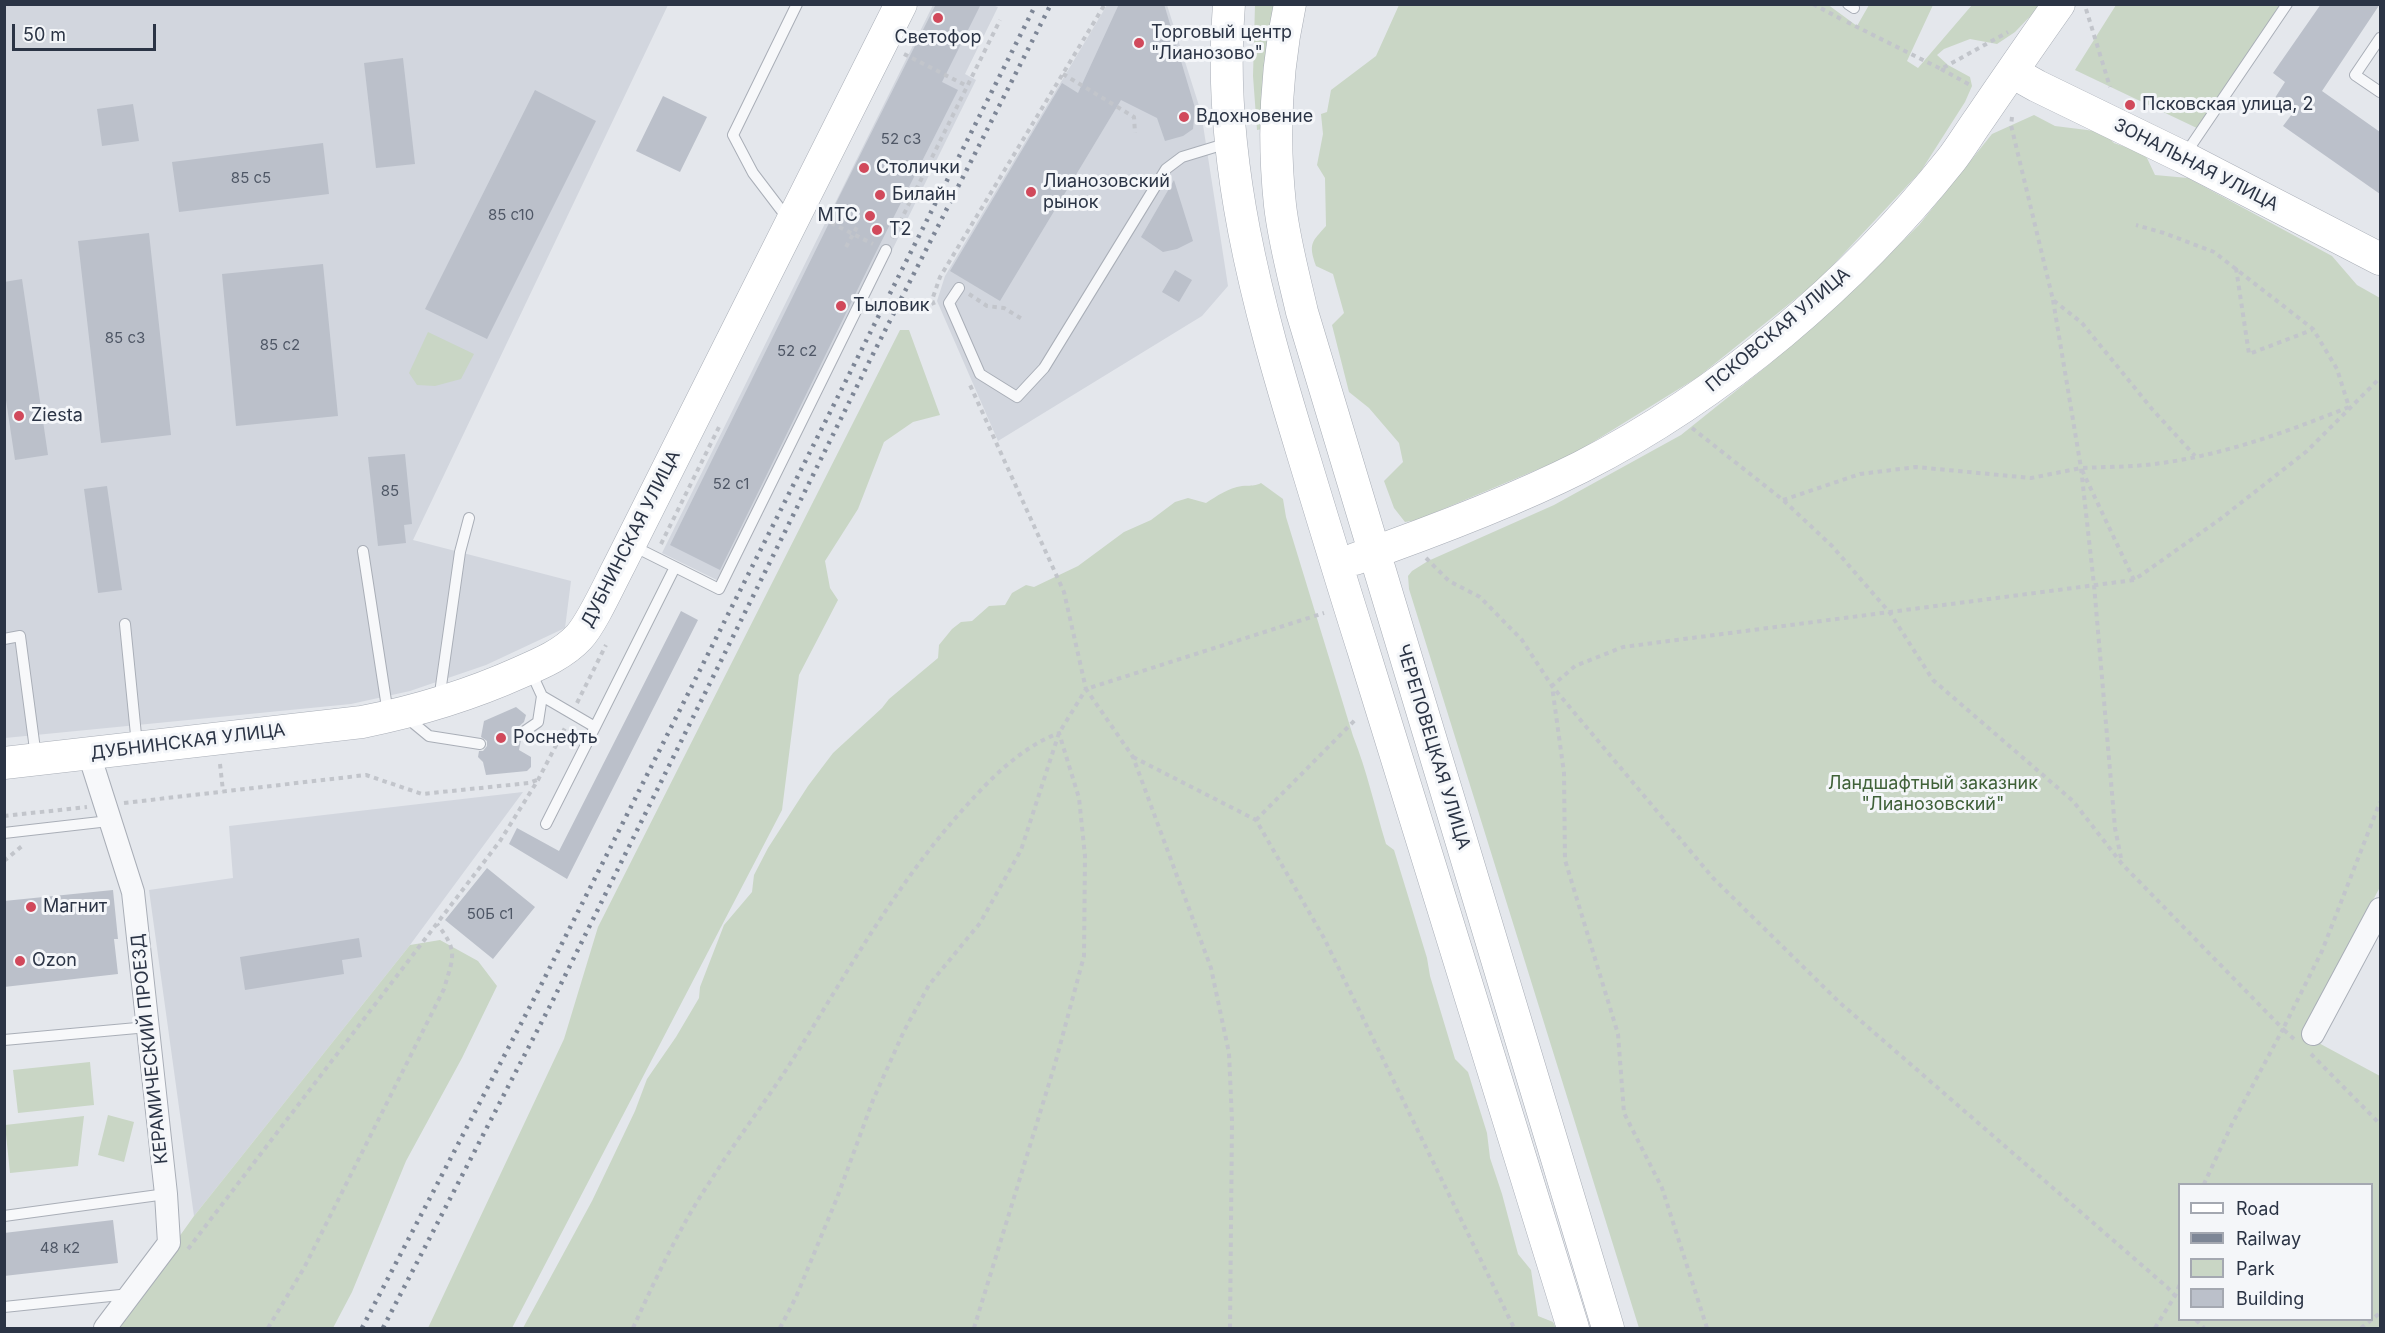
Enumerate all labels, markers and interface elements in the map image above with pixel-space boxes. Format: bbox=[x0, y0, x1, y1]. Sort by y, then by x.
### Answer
marker: Светофор bbox=[931, 11, 945, 25]
scale bar bbox=[15, 12, 159, 50]
place label: Торговый центр "Лианозово" bbox=[1151, 22, 1292, 64]
text: 50 m bbox=[23, 24, 66, 45]
place label: Светофор bbox=[895, 27, 981, 49]
marker: Торговый центр "Лианозово" bbox=[1132, 36, 1146, 50]
place label: Псковская улица, 2 bbox=[2142, 94, 2314, 116]
marker: Псковская улица, 2 bbox=[2123, 98, 2137, 112]
place label: Вдохновение bbox=[1196, 106, 1313, 128]
marker: Вдохновение bbox=[1177, 110, 1191, 124]
street label: ЗОНАЛЬНАЯ УЛИЦА bbox=[2110, 114, 2282, 216]
house number: 52 с3 bbox=[881, 130, 921, 148]
place label: Столички bbox=[876, 157, 960, 179]
marker: Столички bbox=[857, 161, 871, 175]
house number: 85 с5 bbox=[231, 169, 271, 187]
place label: Лианозовский рынок bbox=[1043, 171, 1170, 213]
place label: Билайн bbox=[892, 184, 956, 206]
marker: Лианозовский рынок bbox=[1024, 185, 1038, 199]
marker: Билайн bbox=[873, 188, 887, 202]
place label: МТС bbox=[818, 205, 858, 227]
house number: 85 с10 bbox=[488, 206, 534, 224]
marker: МТС bbox=[863, 209, 877, 223]
place label: T2 bbox=[889, 219, 912, 241]
marker: T2 bbox=[870, 223, 884, 237]
street label: ПСКОВСКАЯ УЛИЦА bbox=[1702, 263, 1854, 397]
place label: Тыловик bbox=[853, 295, 930, 317]
marker: Тыловик bbox=[834, 299, 848, 313]
house number: 85 с3 bbox=[105, 329, 145, 347]
house number: 85 с2 bbox=[260, 336, 300, 354]
house number: 52 с2 bbox=[777, 342, 817, 360]
place label: Ziesta bbox=[31, 405, 83, 427]
marker: Ziesta bbox=[12, 409, 26, 423]
street label: ДУБНИНСКАЯ УЛИЦА bbox=[577, 447, 685, 631]
house number: 52 с1 bbox=[713, 475, 749, 493]
house number: 85 bbox=[381, 482, 399, 500]
street label: ЧЕРЕПОВЕЦКАЯ УЛИЦА bbox=[1391, 642, 1475, 852]
street label: ДУБНИНСКАЯ УЛИЦА bbox=[89, 719, 287, 765]
place label: Роснефть bbox=[513, 727, 598, 749]
marker: Роснефть bbox=[494, 731, 508, 745]
park label: Ландшафтный заказник "Лианозовский" bbox=[1828, 773, 2038, 816]
place label: Магнит bbox=[43, 896, 107, 918]
marker: Магнит bbox=[24, 900, 38, 914]
house number: 50Б с1 bbox=[467, 905, 513, 923]
street label: КЕРАМИЧЕСКИЙ ПРОЕЗД bbox=[127, 933, 173, 1165]
place label: Ozon bbox=[32, 950, 77, 972]
marker: Ozon bbox=[13, 954, 27, 968]
legend bbox=[2178, 1183, 2373, 1321]
text: Road bbox=[2236, 1198, 2279, 1219]
text: Railway bbox=[2236, 1228, 2301, 1249]
house number: 48 к2 bbox=[40, 1239, 80, 1257]
text: Park bbox=[2236, 1258, 2275, 1279]
text: Building bbox=[2236, 1288, 2304, 1309]

